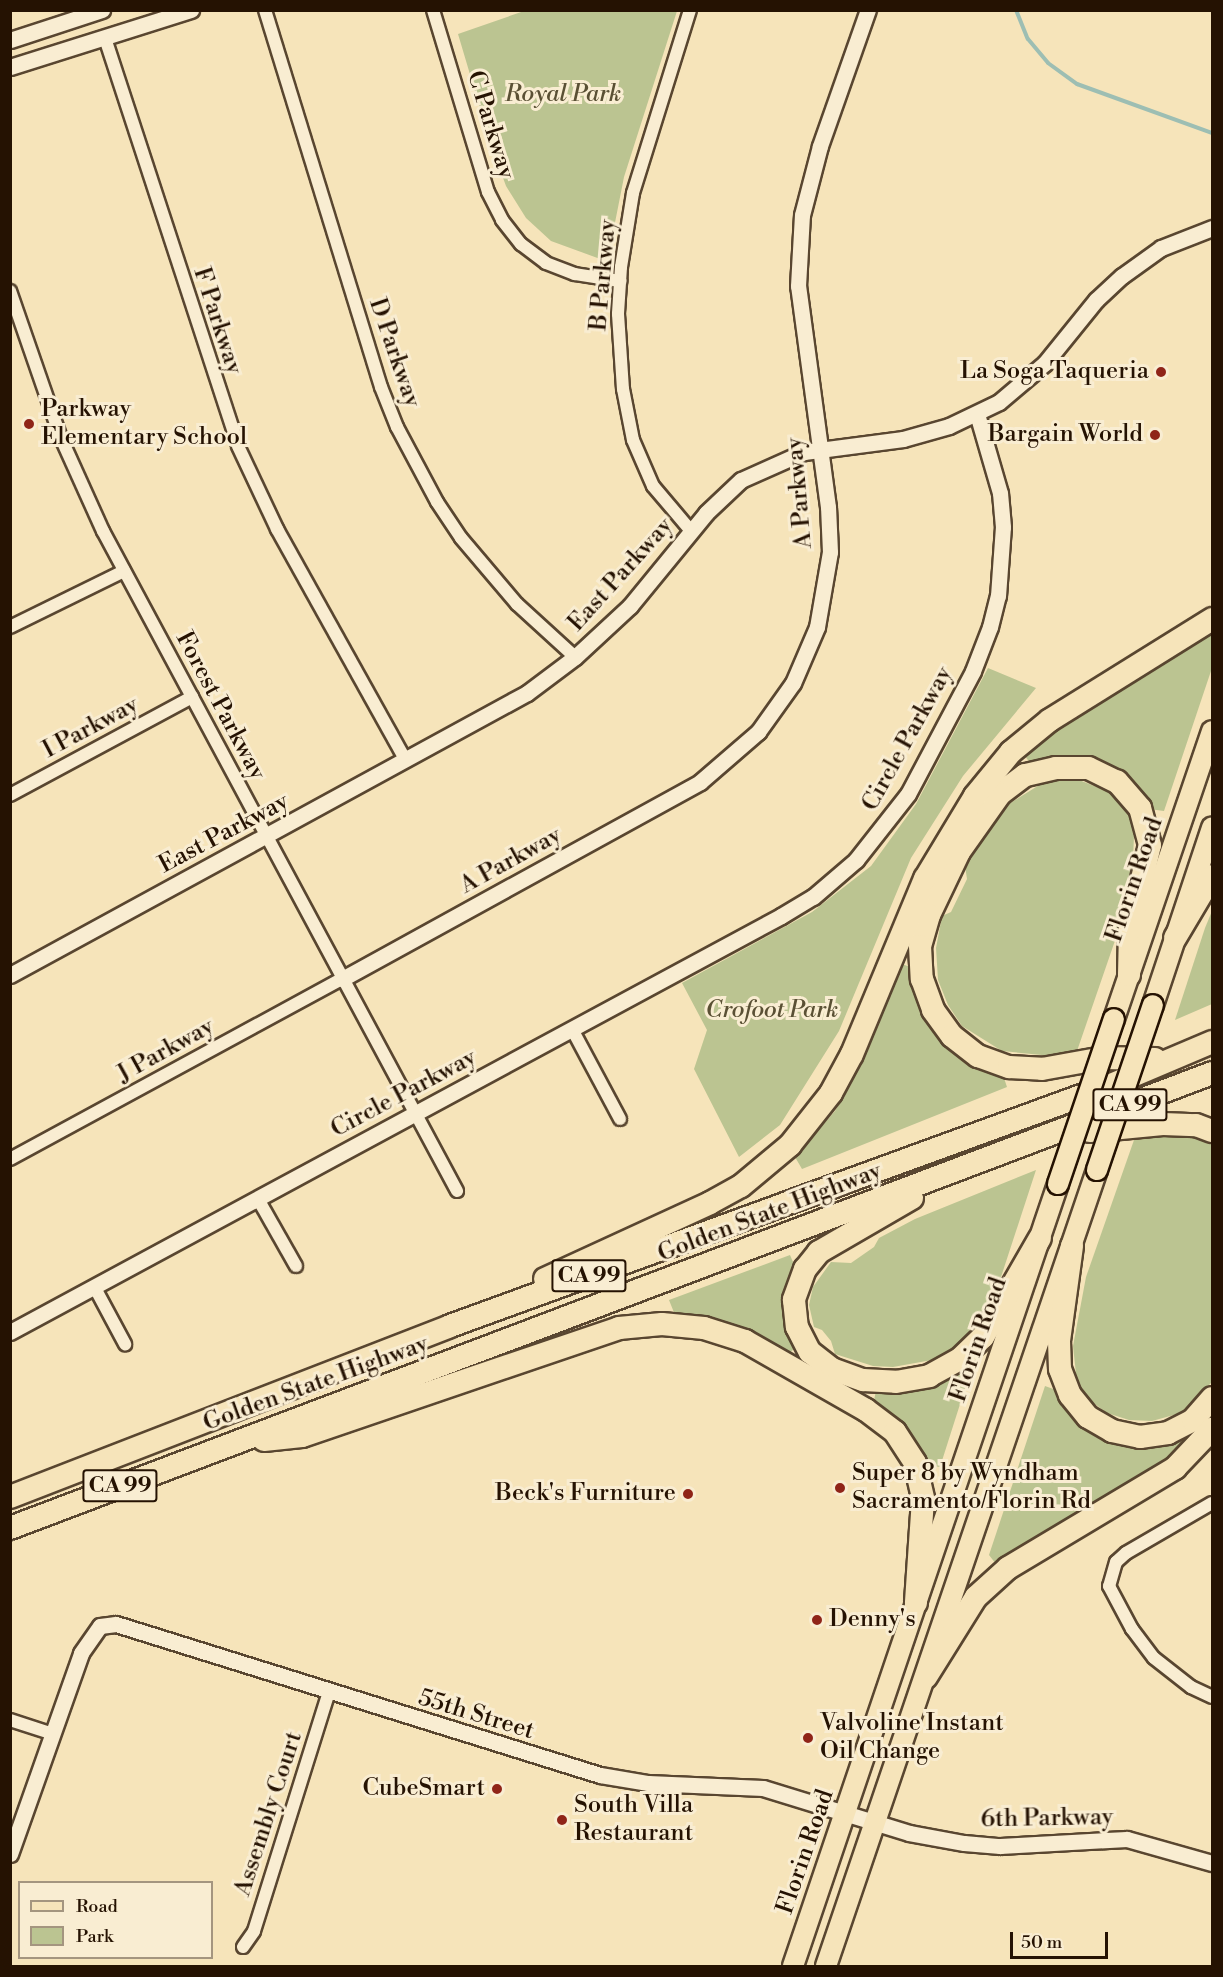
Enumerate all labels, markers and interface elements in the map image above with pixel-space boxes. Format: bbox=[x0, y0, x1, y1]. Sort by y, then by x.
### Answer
street label: C Parkway bbox=[460, 67, 520, 183]
park label: Royal Park bbox=[505, 81, 621, 109]
street label: B Parkway bbox=[585, 218, 623, 332]
street label: F Parkway bbox=[186, 264, 248, 378]
street label: D Parkway bbox=[362, 295, 426, 411]
place label: La Soga Taqueria bbox=[960, 358, 1149, 386]
marker: La Soga Taqueria bbox=[1154, 365, 1168, 379]
place label: Parkway Elementary School bbox=[41, 396, 247, 452]
marker: Parkway Elementary School bbox=[22, 417, 36, 431]
place label: Bargain World bbox=[988, 421, 1143, 449]
marker: Bargain World bbox=[1148, 428, 1162, 442]
street label: A Parkway bbox=[781, 436, 819, 550]
street label: East Parkway bbox=[562, 512, 680, 638]
street label: Forest Parkway bbox=[169, 627, 271, 785]
street label: Circle Parkway bbox=[856, 662, 960, 816]
street label: I Parkway bbox=[38, 691, 144, 765]
street label: East Parkway bbox=[154, 788, 294, 880]
street label: Florin Road bbox=[1100, 814, 1170, 946]
street label: A Parkway bbox=[455, 821, 567, 901]
park label: Crofoot Park bbox=[706, 997, 838, 1025]
street label: J Parkway bbox=[113, 1013, 219, 1089]
street label: Circle Parkway bbox=[326, 1044, 482, 1144]
road number: CA 99 bbox=[1091, 1086, 1169, 1124]
street label: Golden State Highway bbox=[654, 1157, 886, 1269]
road number: CA 99 bbox=[550, 1257, 628, 1295]
street label: Florin Road bbox=[944, 1274, 1014, 1406]
street label: Golden State Highway bbox=[199, 1330, 433, 1438]
place label: Super 8 by Wyndham Sacramento/Florin Rd bbox=[852, 1460, 1091, 1516]
road number: CA 99 bbox=[81, 1467, 159, 1505]
place label: Beck's Furniture bbox=[495, 1480, 676, 1508]
marker: Super 8 by Wyndham Sacramento/Florin Rd bbox=[833, 1481, 847, 1495]
marker: Beck's Furniture bbox=[681, 1487, 695, 1501]
place label: Denny's bbox=[829, 1606, 916, 1634]
marker: Denny's bbox=[810, 1613, 824, 1627]
street label: 55th Street bbox=[415, 1684, 537, 1746]
place label: Valvoline Instant Oil Change bbox=[820, 1710, 1004, 1766]
street label: Assembly Court bbox=[229, 1728, 309, 1900]
marker: Valvoline Instant Oil Change bbox=[801, 1731, 815, 1745]
place label: CubeSmart bbox=[363, 1775, 485, 1803]
marker: CubeSmart bbox=[490, 1782, 504, 1796]
street label: Florin Road bbox=[771, 1786, 841, 1918]
place label: South Villa Restaurant bbox=[574, 1792, 693, 1848]
street label: 6th Parkway bbox=[980, 1803, 1114, 1835]
marker: South Villa Restaurant bbox=[555, 1813, 569, 1827]
legend bbox=[18, 1881, 213, 1959]
text: Road bbox=[76, 1895, 118, 1918]
scale bar bbox=[1013, 1920, 1110, 1958]
text: Park bbox=[76, 1925, 113, 1948]
text: 50 m bbox=[1021, 1931, 1062, 1954]

